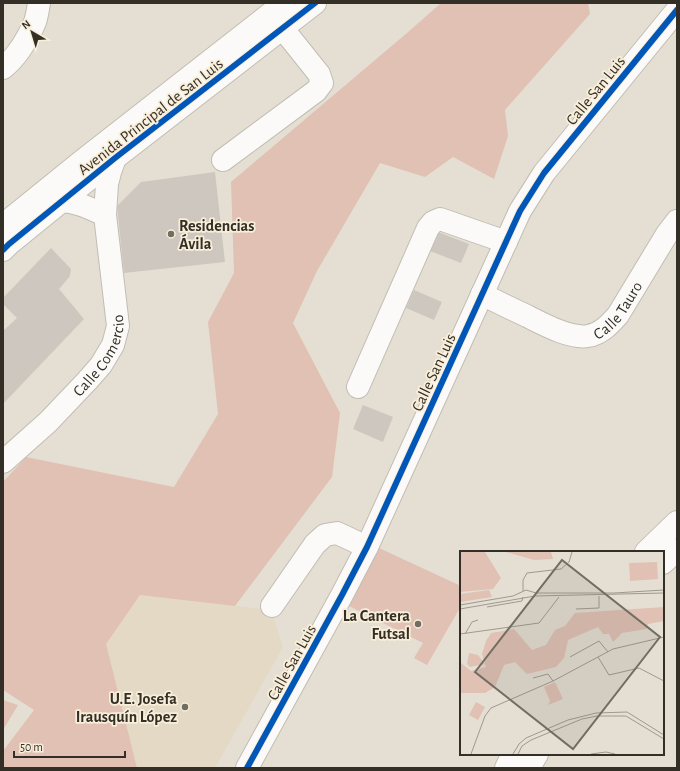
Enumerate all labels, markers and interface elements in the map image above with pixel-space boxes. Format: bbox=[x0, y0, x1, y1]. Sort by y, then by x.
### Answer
north arrow bbox=[12, 12, 52, 52]
text: N bbox=[20, 18, 33, 31]
street label: Calle San Luis bbox=[563, 53, 628, 128]
street label: Avenida Principal de San Luis bbox=[75, 55, 226, 178]
place label: Residencias Ávila bbox=[179, 218, 254, 252]
marker: Residencias Ávila bbox=[166, 229, 176, 239]
street label: Calle Tauro bbox=[591, 279, 645, 343]
street label: Calle Comercio bbox=[70, 314, 127, 400]
street label: Calle San Luis bbox=[409, 331, 459, 414]
inset map bbox=[460, 551, 664, 755]
place label: La Cantera Futsal bbox=[343, 608, 410, 642]
marker: La Cantera Futsal bbox=[413, 619, 423, 629]
street label: Calle San Luis bbox=[265, 622, 319, 703]
place label: U.E. Josefa Irausquín López bbox=[76, 691, 177, 725]
marker: U.E. Josefa Irausquín López bbox=[180, 702, 190, 712]
scale bar bbox=[14, 733, 125, 759]
text: 50 m bbox=[20, 741, 43, 753]

